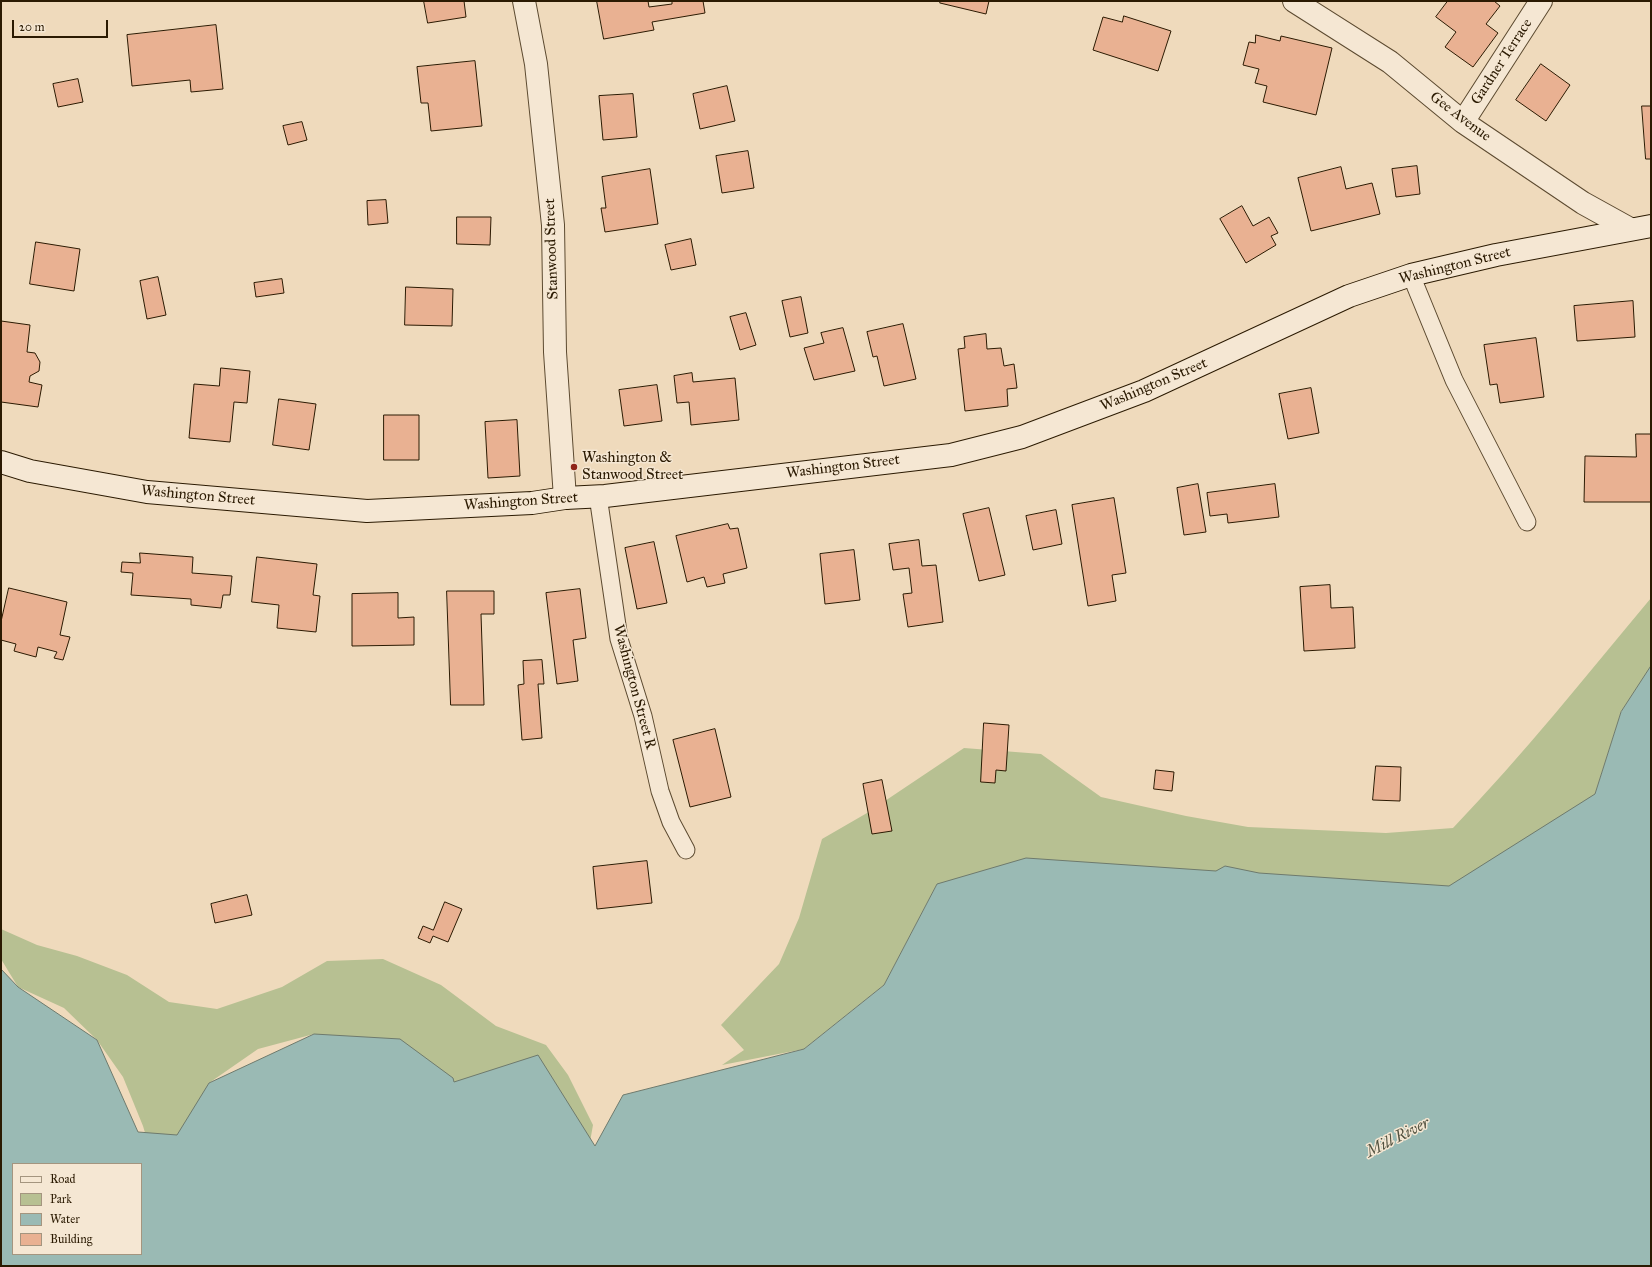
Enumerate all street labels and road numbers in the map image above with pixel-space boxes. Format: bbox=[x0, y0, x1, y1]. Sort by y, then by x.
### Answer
street label: Gardner Terrace bbox=[1467, 16, 1537, 108]
street label: Gee Avenue bbox=[1426, 88, 1494, 146]
street label: Stanwood Street bbox=[541, 198, 563, 300]
street label: Washington Street bbox=[1397, 243, 1513, 289]
street label: Washington Street bbox=[1098, 354, 1210, 416]
street label: Washington Street bbox=[785, 451, 901, 483]
street label: Washington Street bbox=[140, 482, 256, 510]
street label: Washington Street bbox=[463, 489, 579, 515]
street label: Washington Street R bbox=[609, 623, 659, 751]

